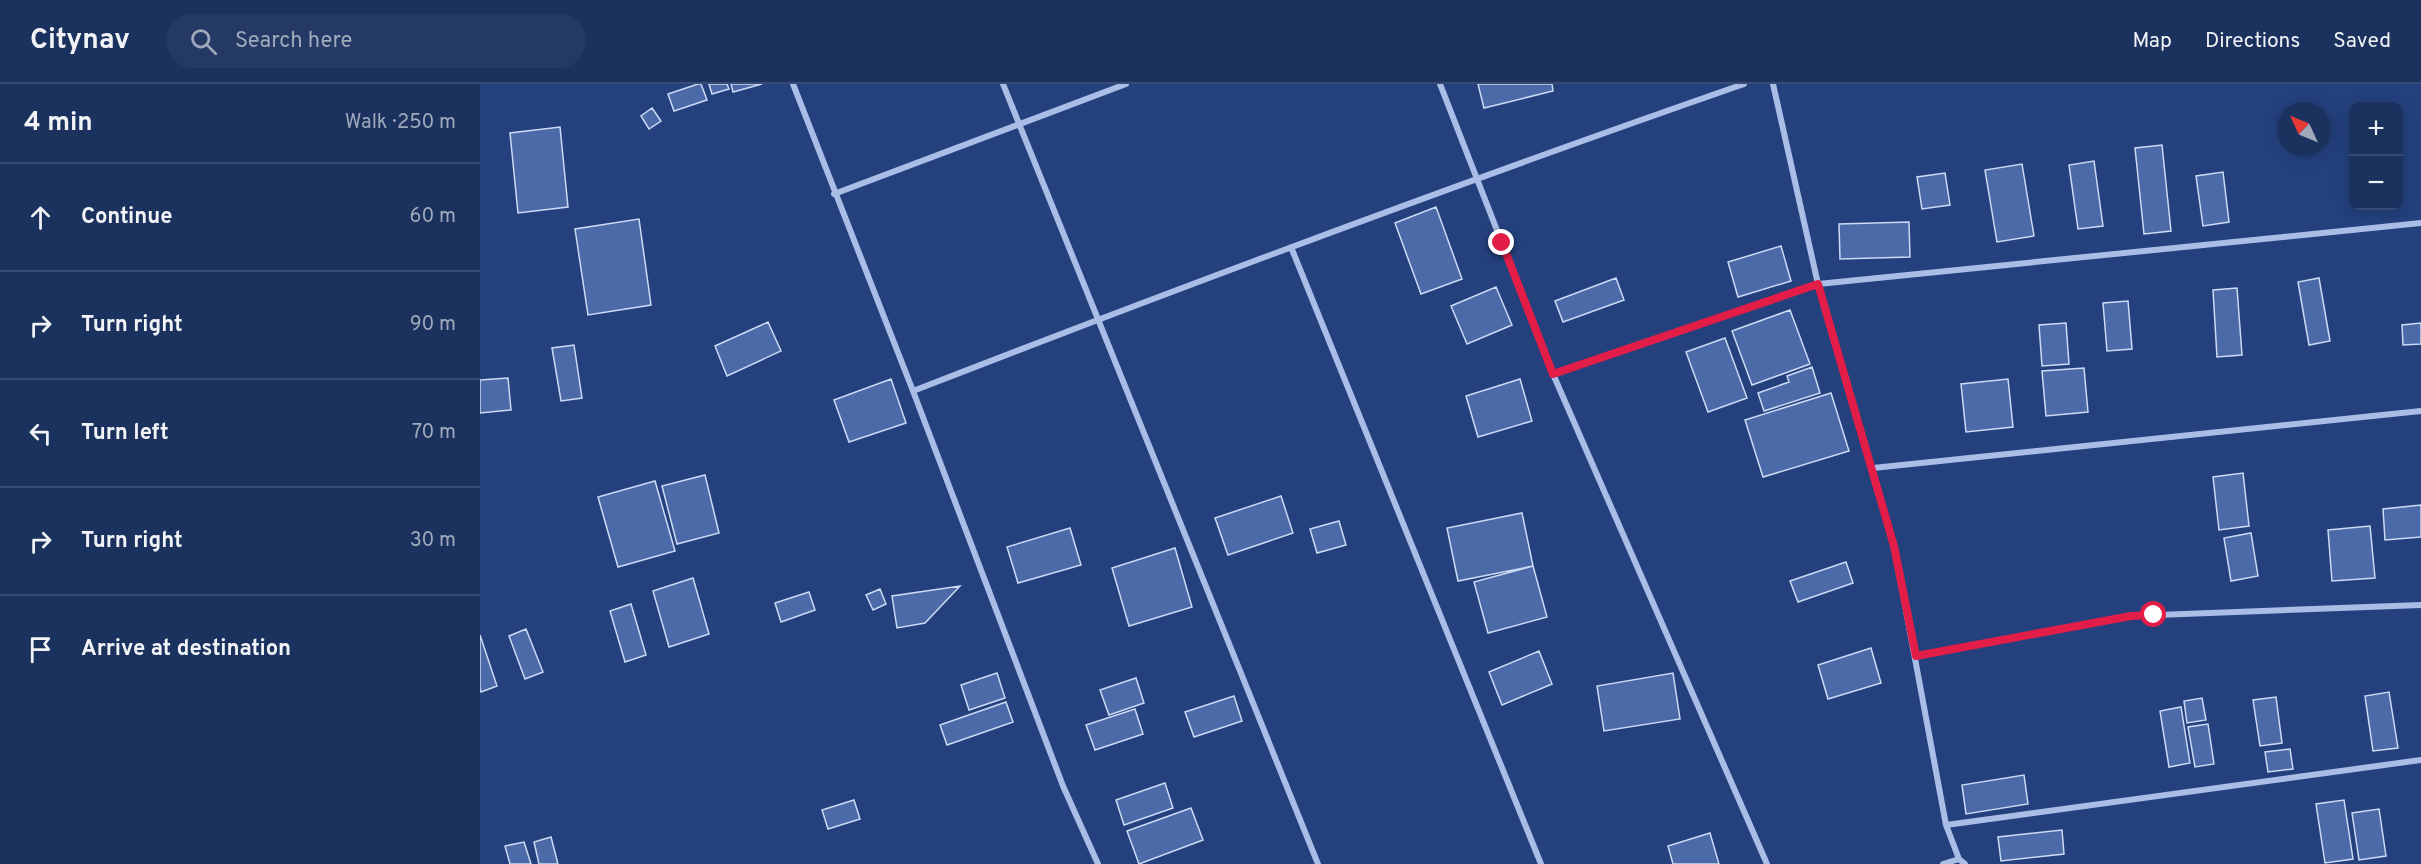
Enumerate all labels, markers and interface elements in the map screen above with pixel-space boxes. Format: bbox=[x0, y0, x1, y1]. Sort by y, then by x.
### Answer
search box bbox=[166, 14, 586, 68]
text: Citynav bbox=[30, 23, 130, 59]
icon: search bbox=[187, 25, 220, 58]
text: Search here bbox=[235, 28, 352, 55]
text: Map bbox=[2132, 28, 2172, 55]
text: Directions bbox=[2205, 28, 2300, 55]
text: Saved bbox=[2333, 28, 2391, 55]
north arrow bbox=[2277, 102, 2331, 156]
map controls bbox=[2349, 102, 2403, 210]
button: + bbox=[2349, 102, 2403, 156]
text: 4 min bbox=[24, 107, 93, 140]
text: Walk · 250 m bbox=[345, 110, 456, 136]
button: − bbox=[2349, 156, 2403, 210]
icon: ahead bbox=[24, 201, 57, 234]
text: Continue bbox=[81, 204, 172, 231]
text: 60 m bbox=[410, 204, 456, 230]
route end bbox=[1488, 229, 1514, 255]
icon: right bbox=[24, 309, 57, 342]
text: Turn right bbox=[81, 312, 183, 339]
text: 90 m bbox=[410, 312, 456, 338]
icon: left bbox=[24, 417, 57, 450]
text: Turn left bbox=[81, 420, 169, 447]
text: 70 m bbox=[412, 420, 456, 446]
icon: right bbox=[24, 525, 57, 558]
text: Turn right bbox=[81, 528, 183, 555]
text: 30 m bbox=[410, 528, 456, 554]
route start bbox=[2140, 601, 2166, 627]
icon: arrive bbox=[24, 633, 57, 666]
text: Arrive at destination bbox=[81, 636, 291, 663]

